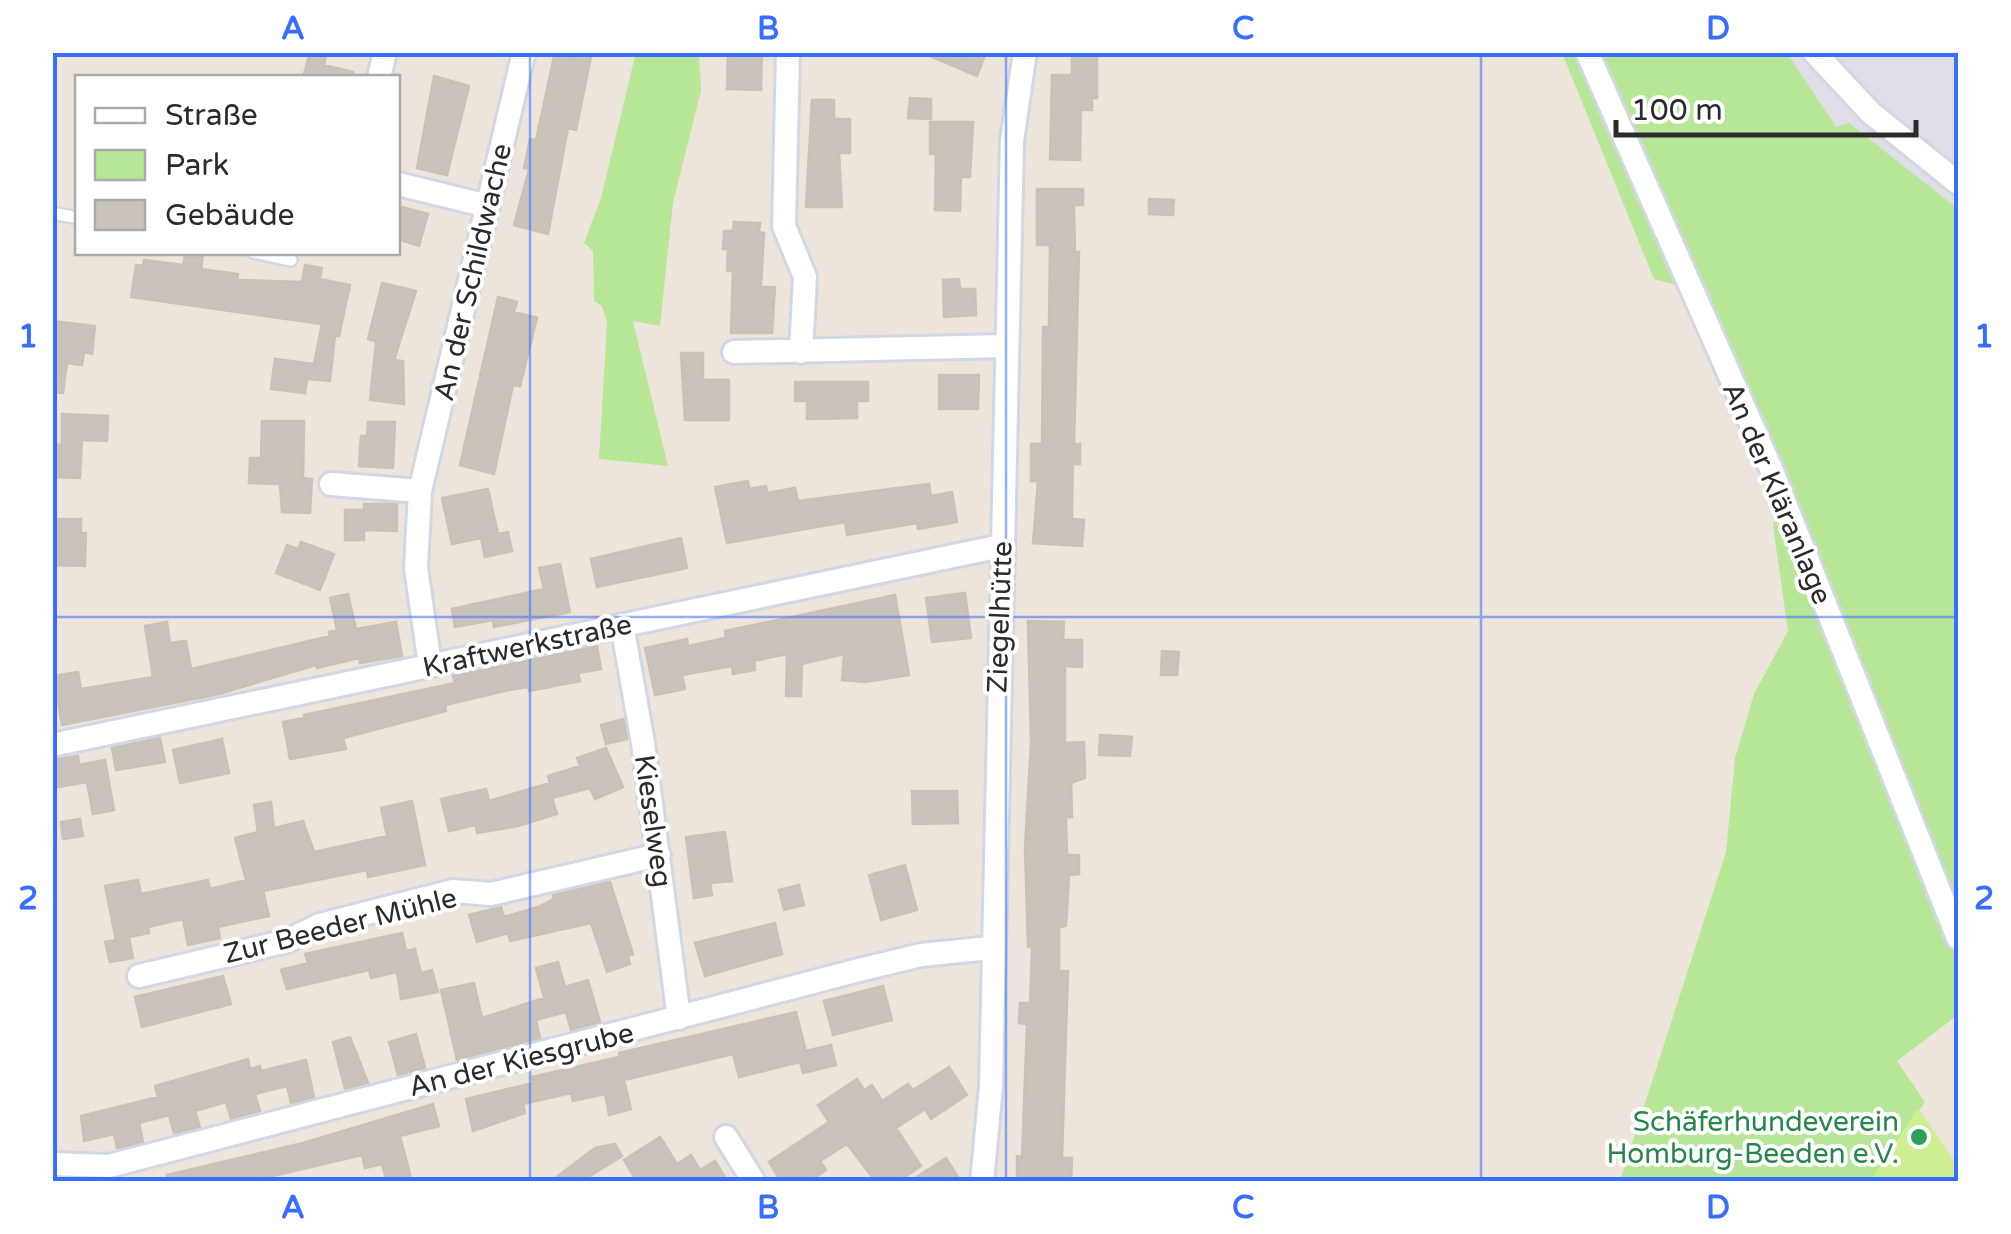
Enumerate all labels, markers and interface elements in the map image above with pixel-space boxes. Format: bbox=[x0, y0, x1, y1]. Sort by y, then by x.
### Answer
text: A bbox=[281, 10, 305, 48]
text: B bbox=[757, 10, 779, 48]
text: C bbox=[1232, 10, 1254, 48]
text: D bbox=[1706, 10, 1730, 48]
legend bbox=[75, 75, 400, 255]
scale bar bbox=[1616, 75, 1916, 137]
text: 100 m bbox=[1631, 92, 1723, 129]
text: Straße bbox=[165, 97, 258, 134]
street label: An der Schildwache bbox=[427, 140, 519, 404]
text: Park bbox=[165, 147, 229, 184]
text: Gebäude bbox=[165, 197, 295, 234]
text: 1 bbox=[18, 318, 38, 356]
text: 1 bbox=[1974, 318, 1994, 356]
street label: An der Kläranlage bbox=[1715, 377, 1839, 609]
street label: Ziegelhütte bbox=[980, 540, 1020, 694]
street label: Kraftwerkstraße bbox=[420, 607, 635, 685]
street label: Kieselweg bbox=[627, 753, 679, 890]
text: 2 bbox=[18, 880, 38, 918]
text: 2 bbox=[1974, 880, 1994, 918]
street label: Zur Beeder Mühle bbox=[220, 881, 460, 971]
street label: An der Kiesgrube bbox=[405, 1016, 637, 1104]
place label: Schäferhundeverein Homburg-Beeden e.V. bbox=[1606, 1105, 1899, 1171]
marker: Schäferhundeverein Homburg-Beeden e.V. bbox=[1908, 1126, 1930, 1148]
text: A bbox=[281, 1189, 305, 1227]
text: B bbox=[757, 1189, 779, 1227]
text: C bbox=[1232, 1189, 1254, 1227]
text: D bbox=[1706, 1189, 1730, 1227]

